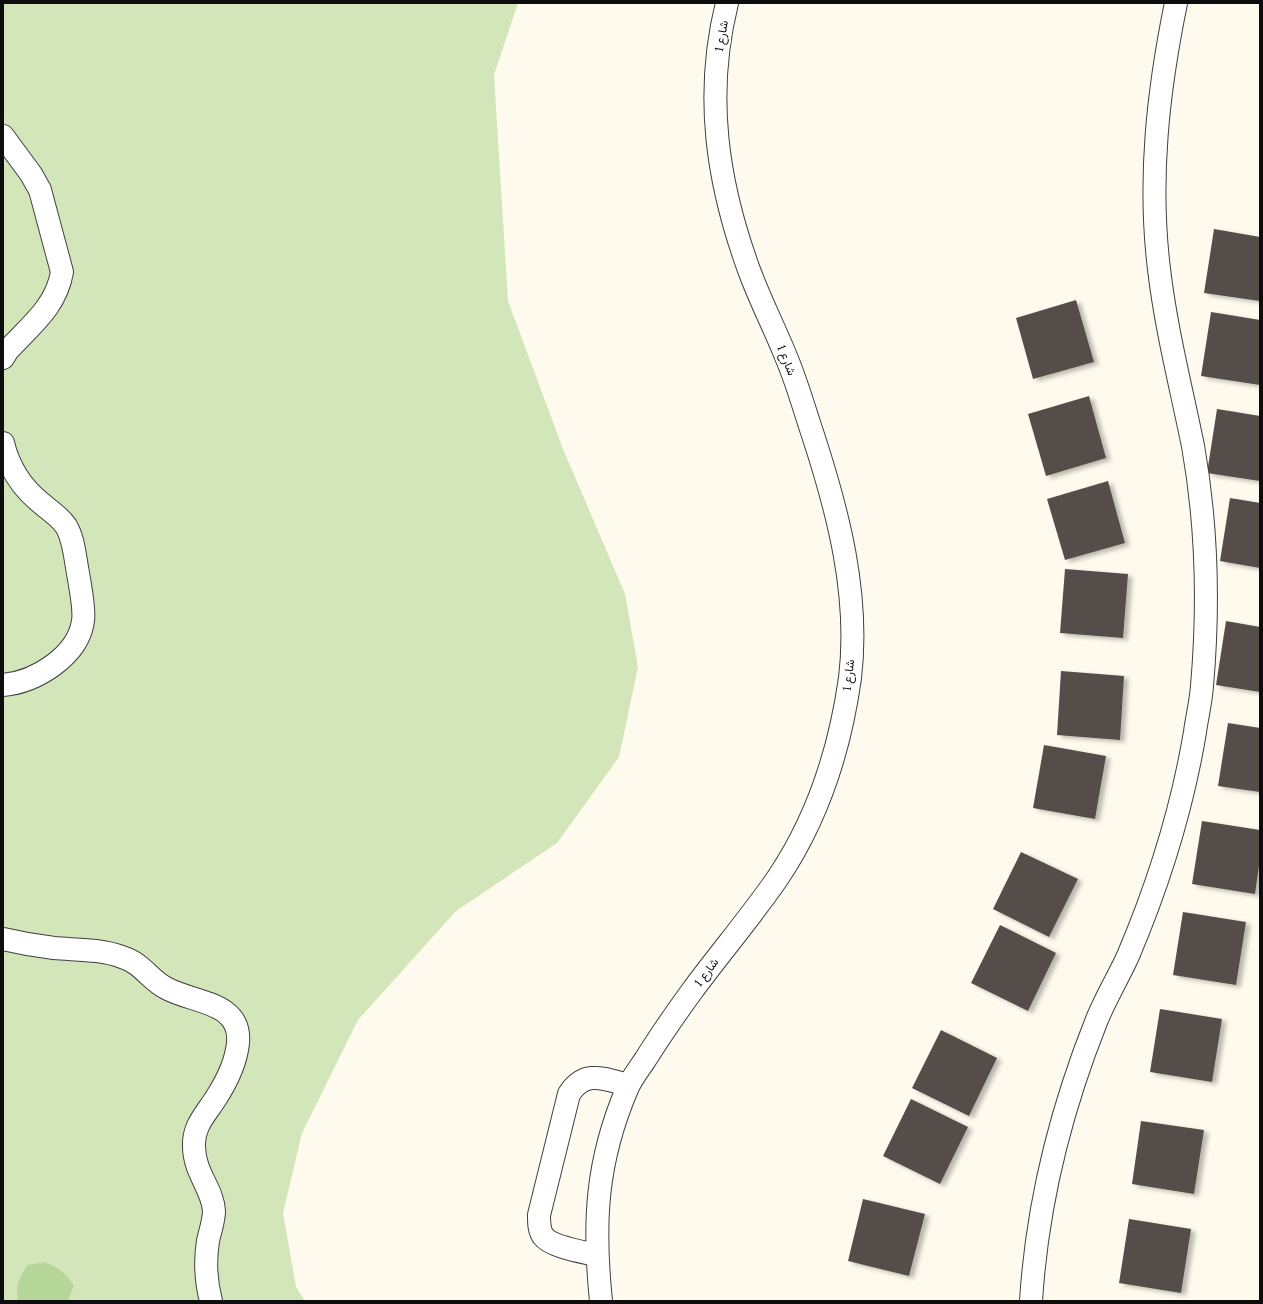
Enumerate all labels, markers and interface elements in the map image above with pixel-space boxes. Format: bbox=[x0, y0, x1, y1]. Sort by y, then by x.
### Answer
street label: شارع 1 bbox=[711, 19, 733, 53]
street label: شارع 1 bbox=[772, 343, 800, 378]
street label: شارع 1 bbox=[839, 658, 859, 692]
street label: شارع 1 bbox=[691, 955, 723, 990]

